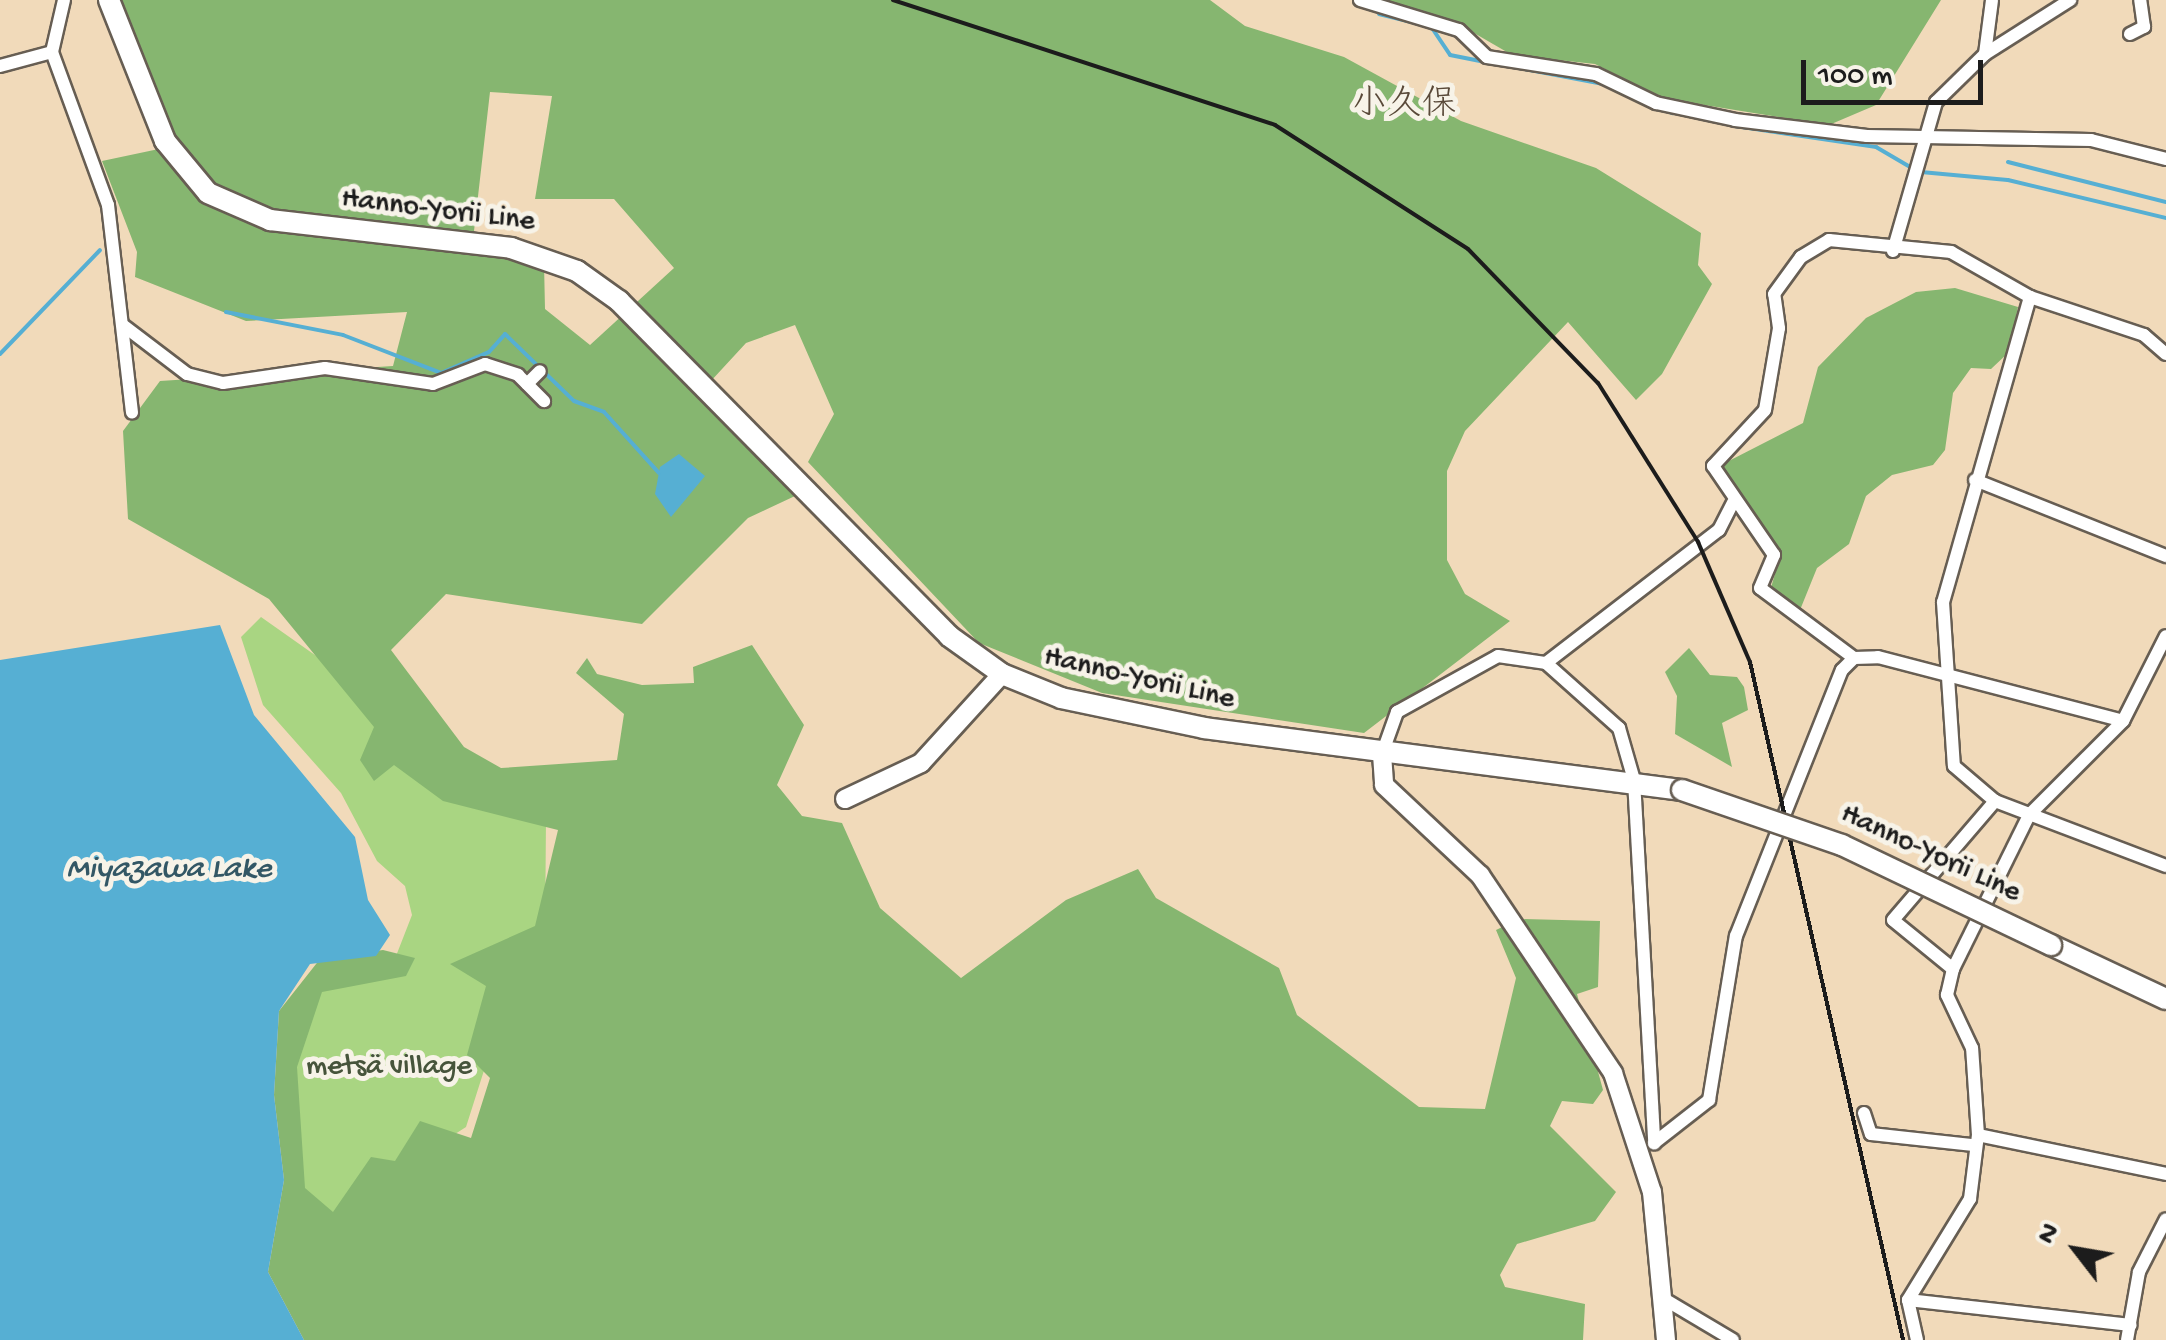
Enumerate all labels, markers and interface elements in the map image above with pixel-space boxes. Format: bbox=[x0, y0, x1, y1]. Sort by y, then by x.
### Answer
scale bar bbox=[1806, 40, 1988, 102]
text: 100 m bbox=[1818, 60, 1893, 95]
district label: 小久保 bbox=[1352, 86, 1456, 128]
street label: Hanno-Yorii Line bbox=[339, 182, 537, 242]
street label: Hanno-Yorii Line bbox=[1040, 641, 1238, 719]
street label: Hanno-Yorii Line bbox=[1834, 798, 2026, 912]
water label: Miyazawa Lake bbox=[67, 851, 271, 889]
park label: metsä village bbox=[306, 1050, 472, 1086]
north arrow bbox=[2026, 1200, 2126, 1300]
text: N bbox=[2031, 1218, 2069, 1251]

